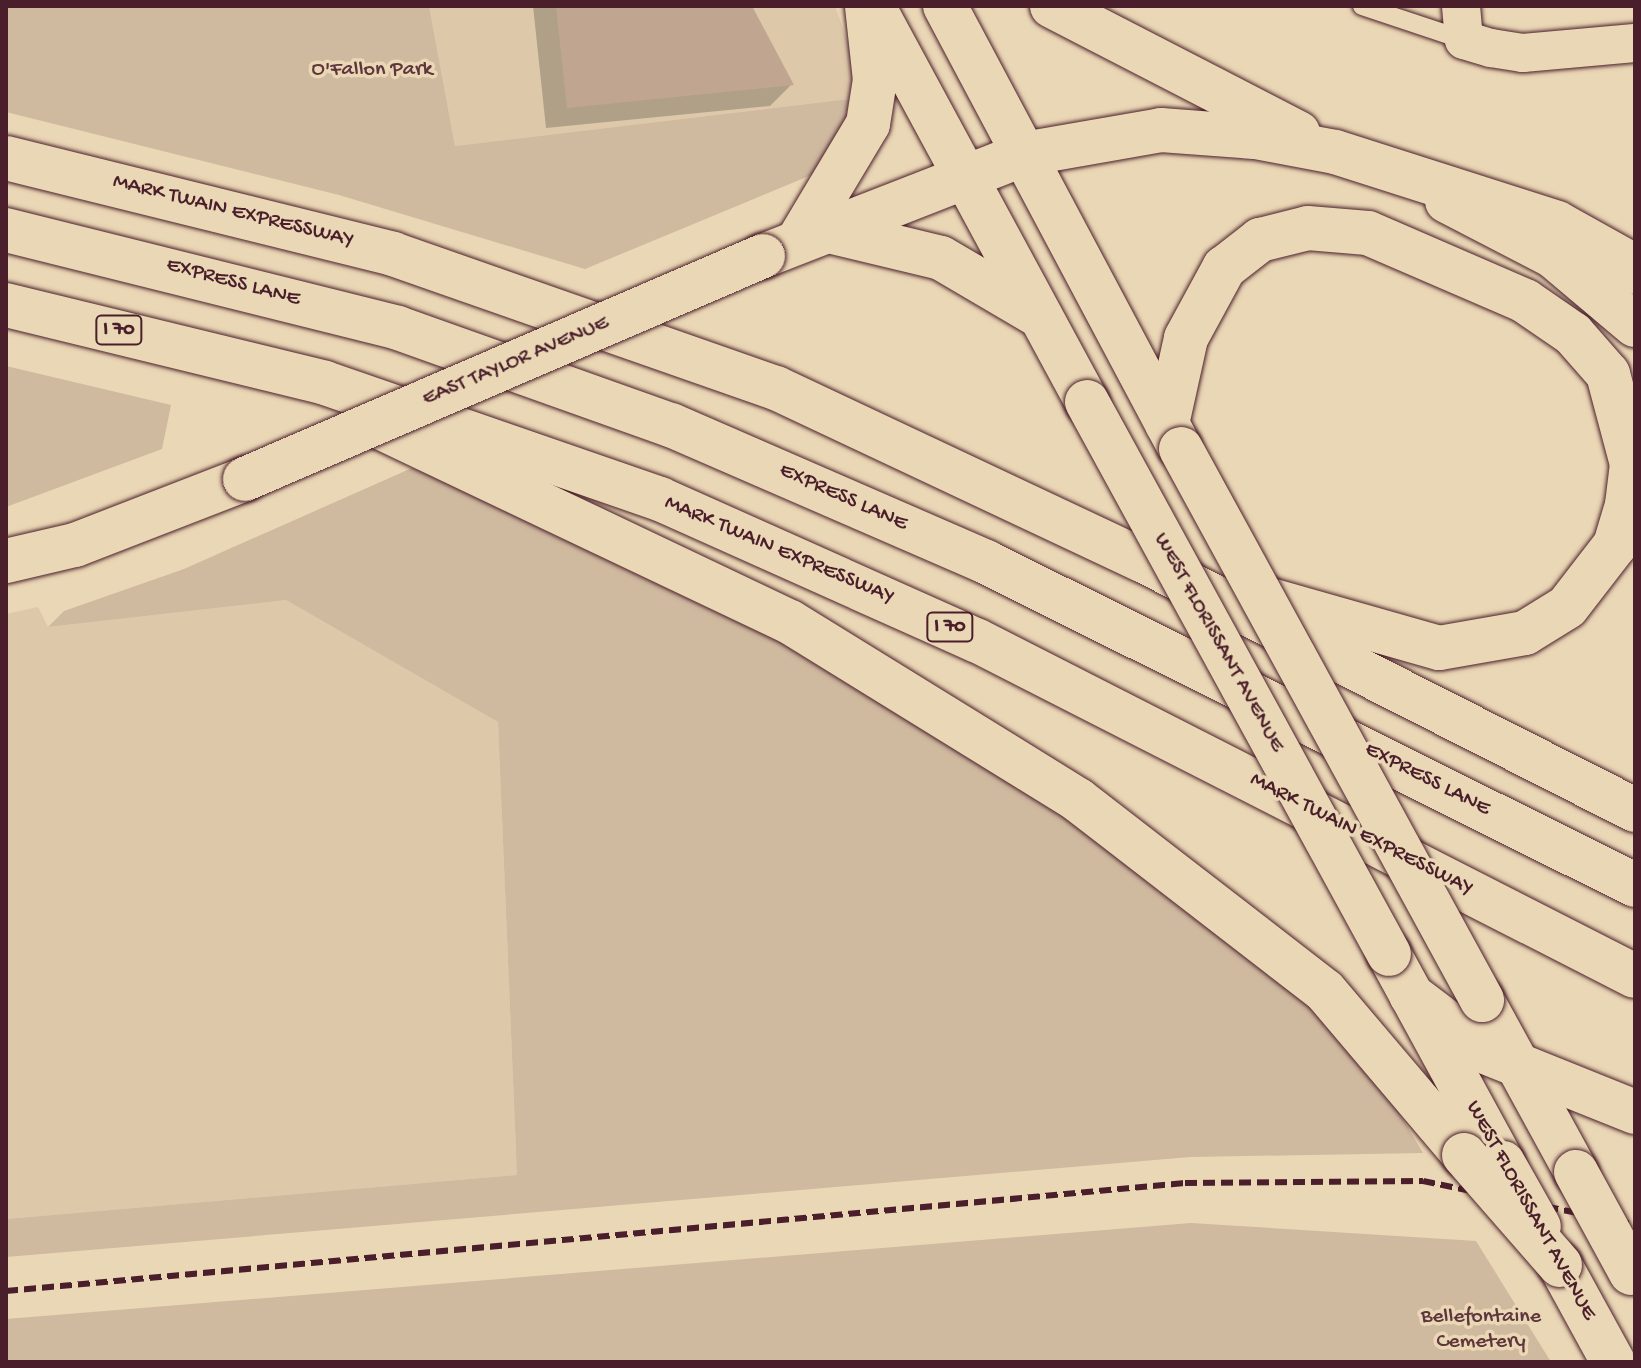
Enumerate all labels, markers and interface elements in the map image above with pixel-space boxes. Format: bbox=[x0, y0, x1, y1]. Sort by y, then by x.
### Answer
park label: O'Fallon Park bbox=[311, 58, 433, 84]
street label: MARK TWAIN EXPRESSWAY bbox=[110, 169, 356, 255]
street label: EXPRESS LANE bbox=[163, 252, 303, 314]
street label: EAST TAYLOR AVENUE bbox=[419, 311, 613, 413]
road number: I 70 bbox=[95, 314, 143, 346]
street label: EXPRESS LANE bbox=[775, 458, 911, 538]
street label: MARK TWAIN EXPRESSWAY bbox=[660, 491, 898, 611]
street label: WEST FLORISSANT AVENUE bbox=[1147, 529, 1289, 757]
road number: I 70 bbox=[926, 611, 974, 643]
street label: EXPRESS LANE bbox=[1360, 737, 1494, 823]
street label: MARK TWAIN EXPRESSWAY bbox=[1245, 767, 1477, 903]
street label: WEST FLORISSANT AVENUE bbox=[1459, 1097, 1601, 1325]
park label: Bellefontaine Cemetery bbox=[1421, 1304, 1541, 1356]

